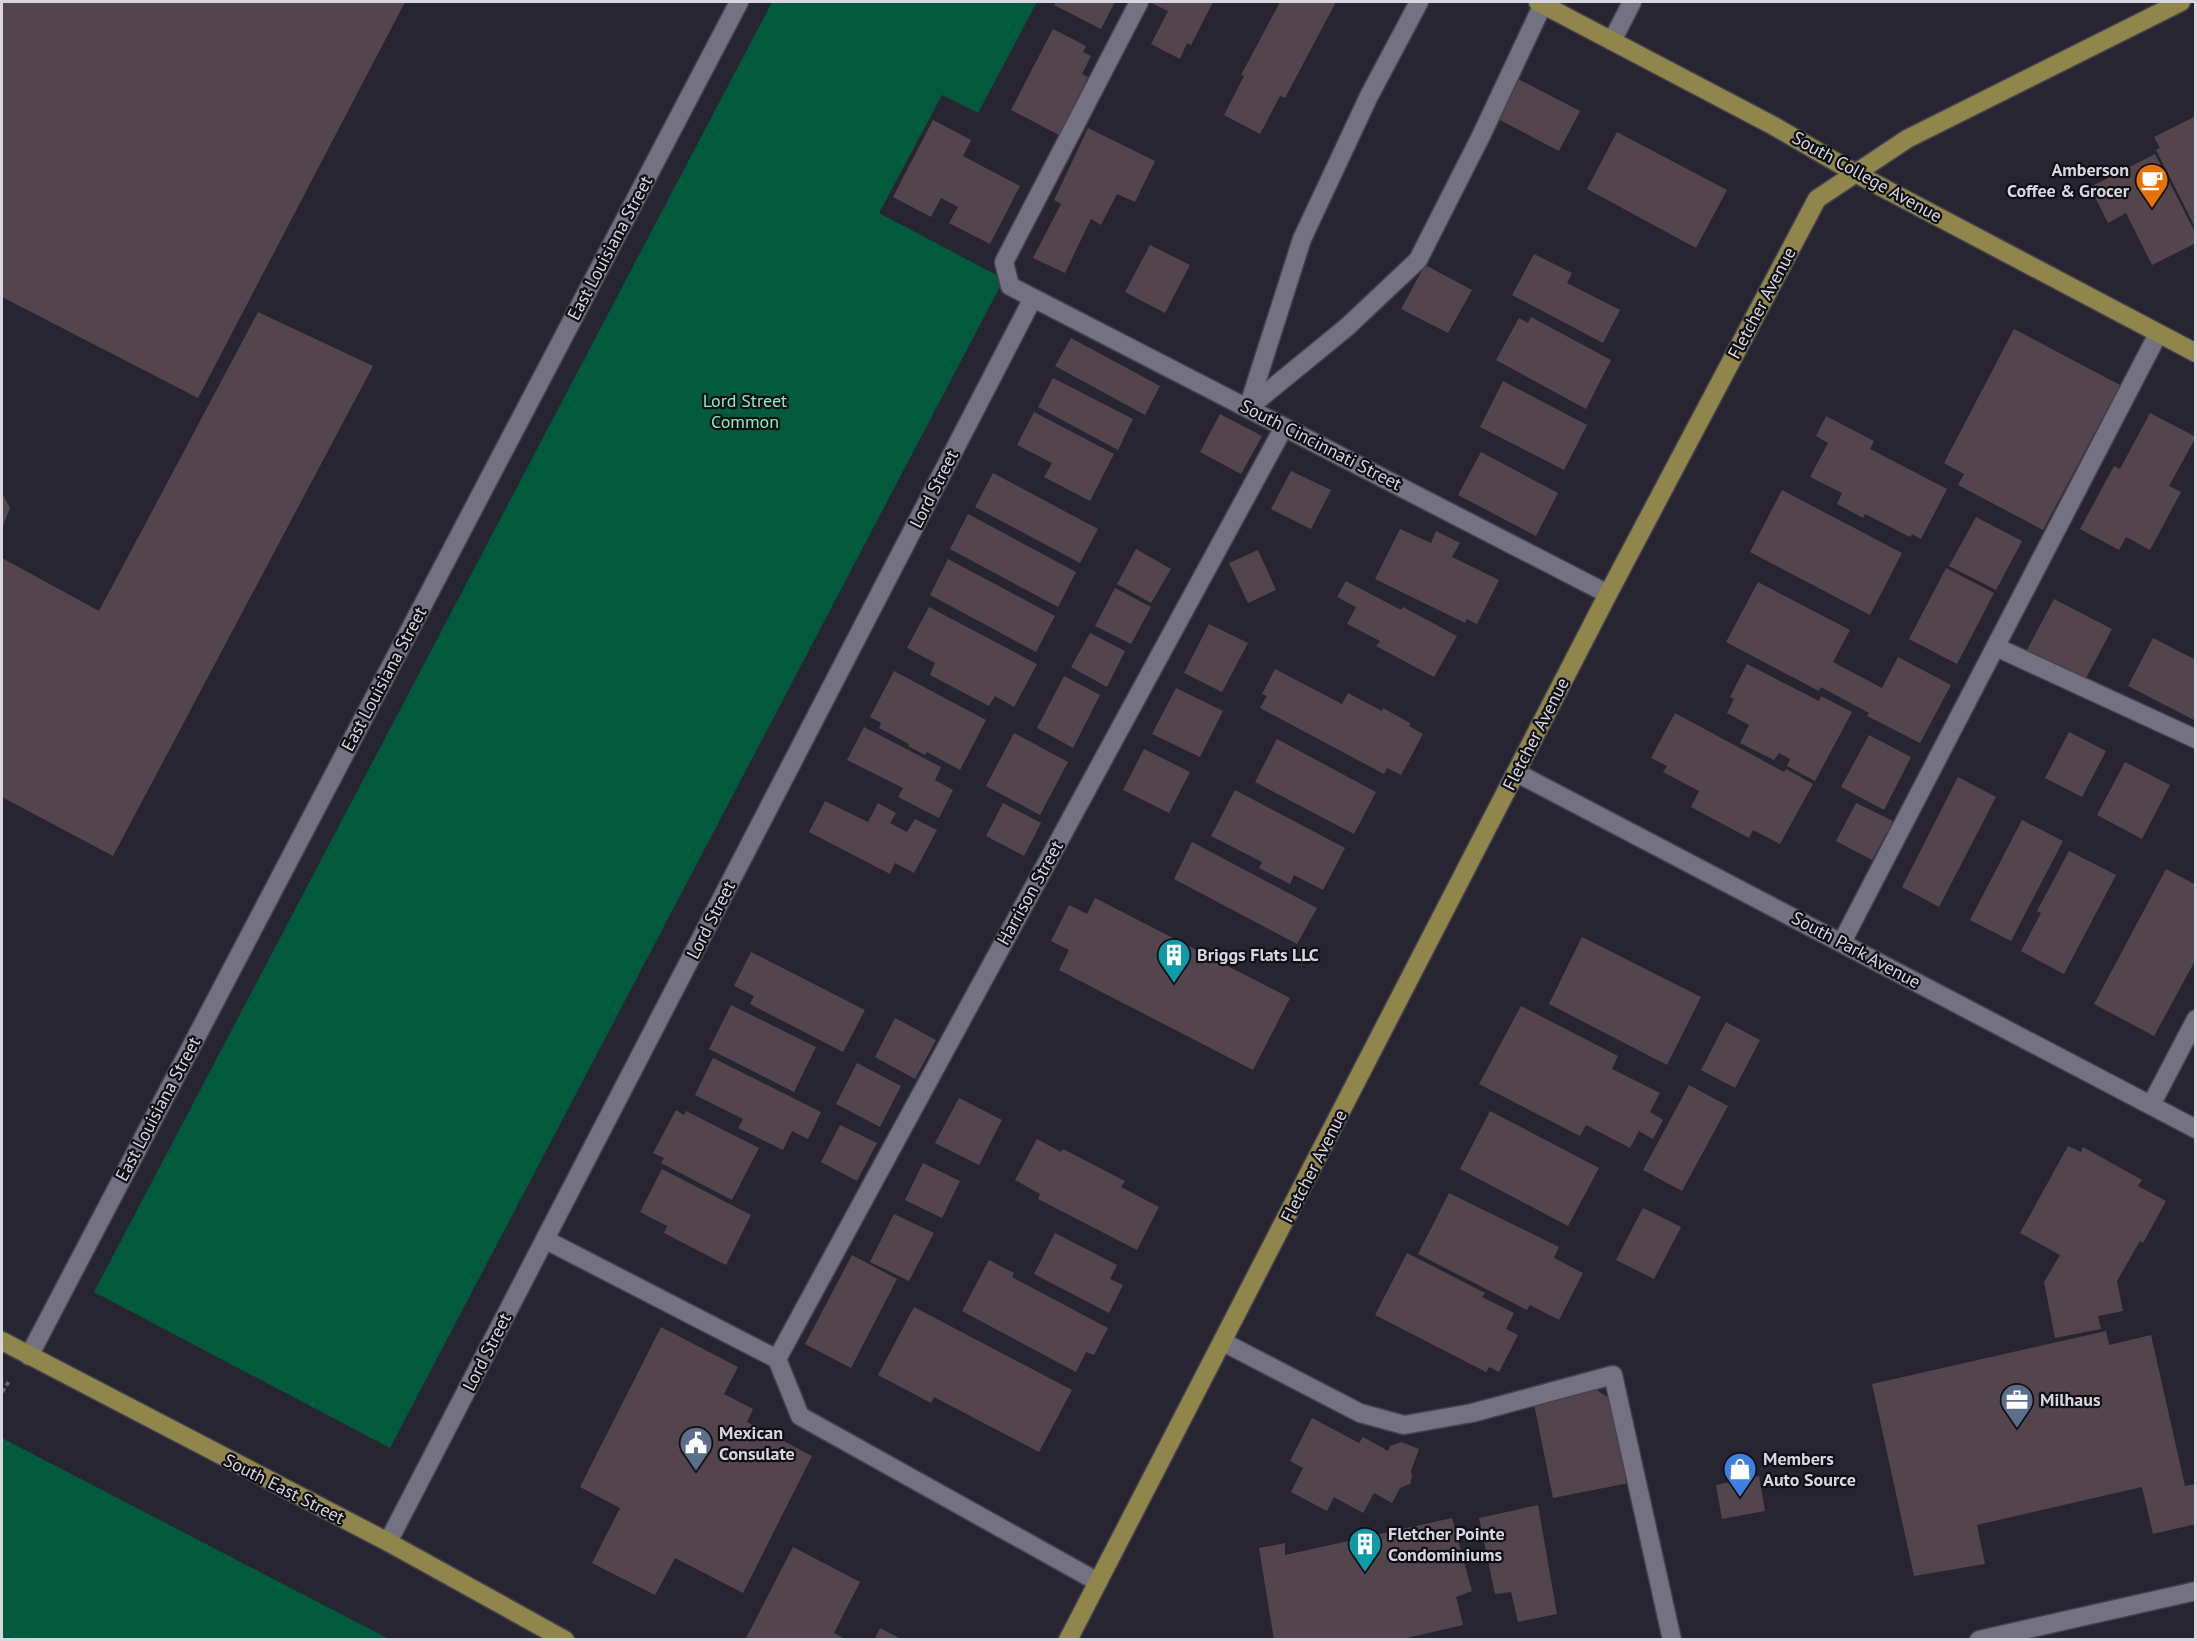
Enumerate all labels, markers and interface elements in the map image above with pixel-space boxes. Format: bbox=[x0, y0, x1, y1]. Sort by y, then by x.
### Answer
street label: South College Avenue bbox=[1788, 126, 1946, 227]
place label: Amberson Coffee & Grocer bbox=[2007, 158, 2130, 202]
cafe icon: Amberson Coffee & Grocer bbox=[2134, 162, 2170, 209]
street label: East Louisiana Street bbox=[562, 172, 657, 324]
street label: Fletcher Avenue bbox=[1722, 243, 1801, 363]
park label: Lord Street Common bbox=[703, 389, 787, 433]
street label: South Cincinnati Street bbox=[1237, 394, 1406, 495]
street label: Lord Street bbox=[904, 446, 963, 532]
street label: East Louisiana Street bbox=[336, 603, 431, 755]
street label: Fletcher Avenue bbox=[1497, 674, 1574, 794]
street label: Harrison Street bbox=[991, 836, 1068, 949]
street label: Lord Street bbox=[681, 877, 740, 963]
street label: South Park Avenue bbox=[1788, 906, 1925, 993]
building icon: Briggs Flats LLC bbox=[1156, 937, 1192, 984]
place label: Briggs Flats LLC bbox=[1197, 943, 1319, 966]
street label: East Louisiana Street bbox=[110, 1033, 205, 1185]
street label: Fletcher Avenue bbox=[1275, 1106, 1352, 1226]
street label: Lord Street bbox=[457, 1309, 516, 1395]
office icon: Milhaus bbox=[1999, 1382, 2035, 1429]
place label: Milhaus bbox=[2040, 1388, 2101, 1411]
place label: Mexican Consulate bbox=[719, 1421, 795, 1465]
public building icon: Mexican Consulate bbox=[678, 1425, 714, 1472]
place label: Members Auto Source bbox=[1763, 1447, 1856, 1491]
street label: South East Street bbox=[220, 1448, 349, 1529]
shop icon: Members Auto Source bbox=[1722, 1451, 1758, 1498]
place label: Fletcher Pointe Condominiums bbox=[1388, 1522, 1505, 1566]
building icon: Fletcher Pointe Condominiums bbox=[1347, 1526, 1383, 1573]

